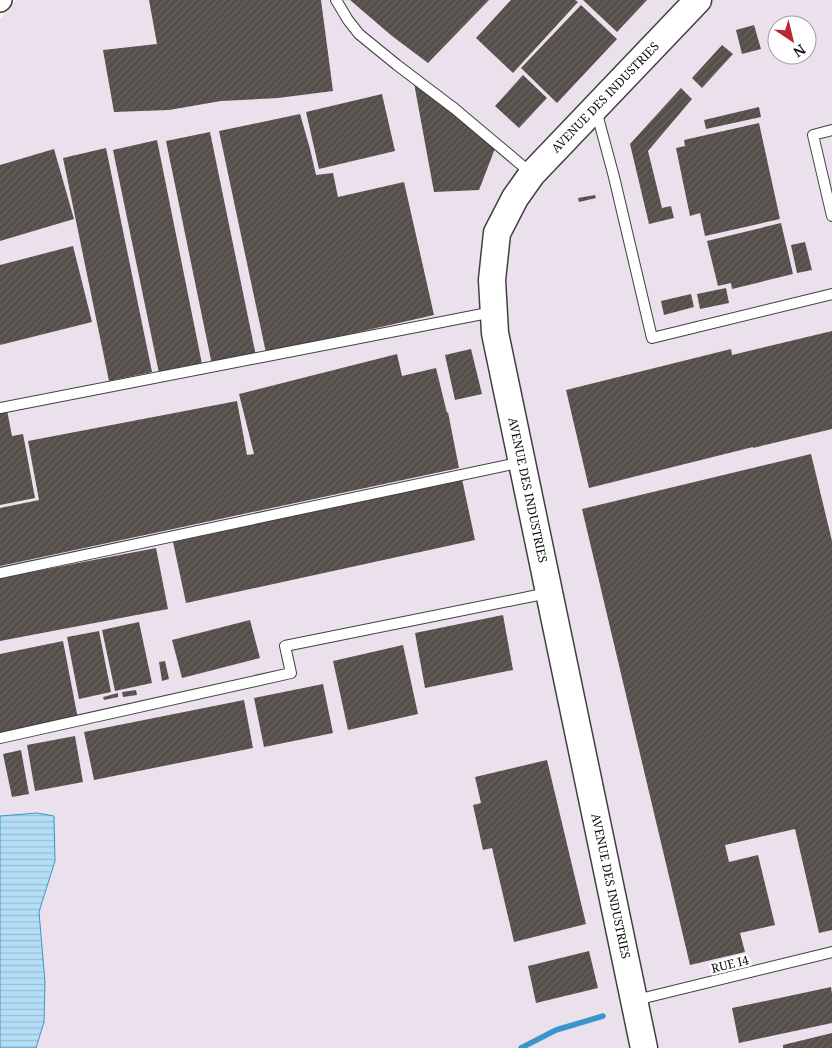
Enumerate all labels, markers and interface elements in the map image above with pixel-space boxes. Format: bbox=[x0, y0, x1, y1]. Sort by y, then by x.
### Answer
north arrow bbox=[767, 15, 817, 65]
street label: AVENUE DES INDUSTRIES bbox=[547, 38, 663, 156]
text: N bbox=[790, 40, 810, 62]
street label: AVENUE DES INDUSTRIES bbox=[504, 416, 552, 564]
street label: AVENUE DES INDUSTRIES bbox=[587, 812, 635, 960]
street label: RUE I4 bbox=[709, 951, 751, 977]

